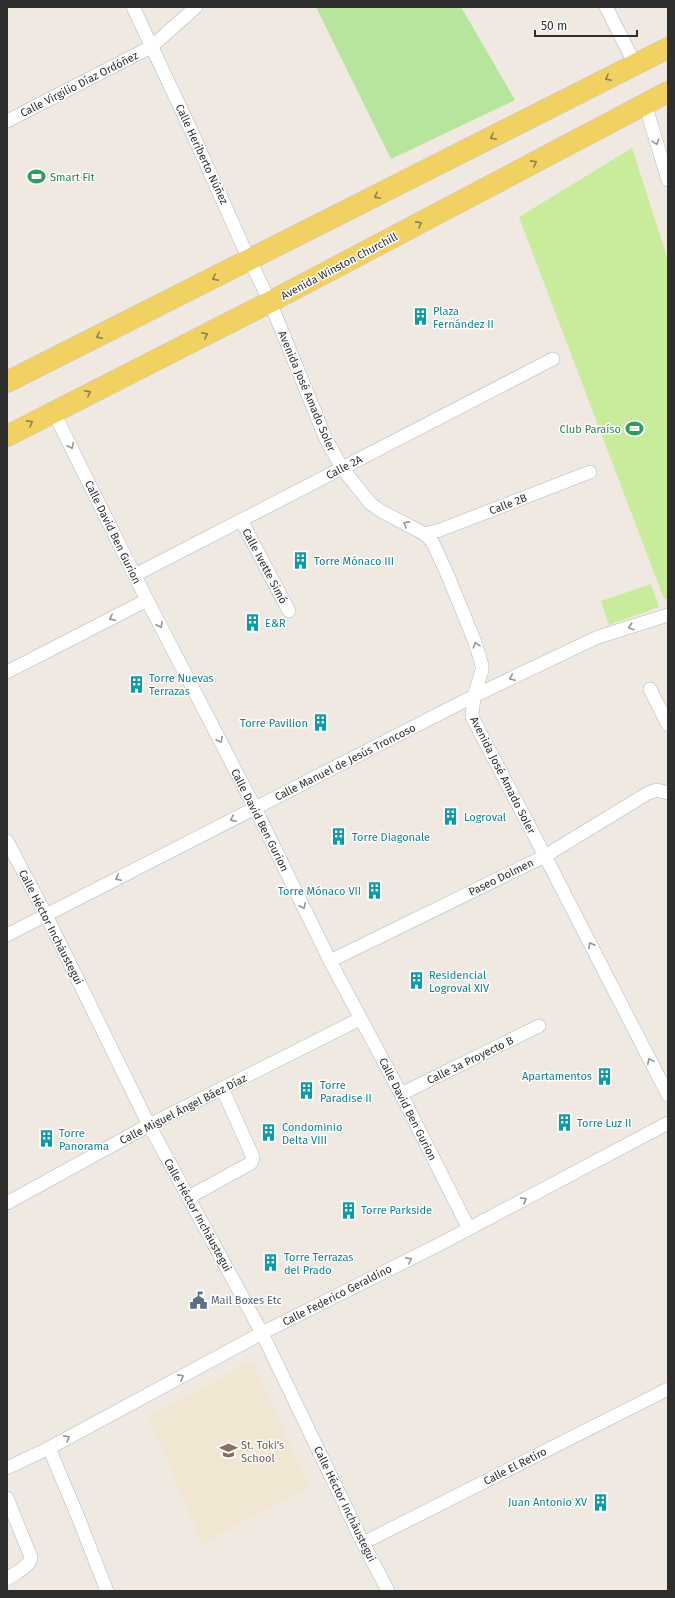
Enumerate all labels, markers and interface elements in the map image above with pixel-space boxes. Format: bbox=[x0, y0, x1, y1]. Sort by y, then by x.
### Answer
scale bar bbox=[535, 12, 637, 38]
text: 50 m bbox=[541, 19, 567, 33]
street label: Calle Virgilio Díaz Ordóñez bbox=[18, 49, 141, 120]
one-way arrow bbox=[605, 73, 613, 81]
street label: Calle Heriberto Núñez bbox=[173, 102, 231, 207]
one-way arrow bbox=[489, 133, 497, 140]
one-way arrow bbox=[651, 138, 660, 145]
one-way arrow bbox=[530, 160, 537, 168]
sports icon: Smart Fit bbox=[27, 167, 47, 187]
place label: Smart Fit bbox=[50, 171, 95, 184]
one-way arrow bbox=[373, 191, 381, 199]
one-way arrow bbox=[415, 221, 422, 228]
street label: Avenida Winston Churchill bbox=[279, 230, 400, 303]
one-way arrow bbox=[212, 273, 219, 281]
place label: Plaza Fernández II bbox=[433, 305, 494, 331]
building icon: Plaza Fernández II bbox=[410, 307, 430, 327]
street label: Avenida José Amado Soler bbox=[275, 329, 338, 454]
one-way arrow bbox=[95, 331, 103, 339]
one-way arrow bbox=[200, 332, 208, 340]
one-way arrow bbox=[84, 391, 92, 398]
sports icon: Club Paraíso bbox=[624, 419, 644, 439]
one-way arrow bbox=[26, 421, 33, 428]
place label: Club Paraíso bbox=[560, 423, 621, 436]
one-way arrow bbox=[66, 442, 74, 449]
street label: Calle 2A bbox=[324, 452, 365, 482]
street label: Calle David Ben Gurion bbox=[82, 478, 143, 586]
street label: Calle 2B bbox=[487, 491, 529, 518]
one-way arrow bbox=[403, 522, 410, 529]
street label: Calle Ivette Simó bbox=[239, 526, 290, 606]
building icon: Torre Mónaco III bbox=[291, 551, 311, 571]
place label: Torre Mónaco III bbox=[314, 555, 394, 568]
one-way arrow bbox=[109, 613, 117, 620]
building icon: E&R bbox=[242, 613, 262, 633]
place label: E&R bbox=[265, 617, 286, 630]
one-way arrow bbox=[155, 621, 163, 628]
one-way arrow bbox=[628, 622, 635, 630]
one-way arrow bbox=[472, 642, 481, 649]
place label: Torre Nuevas Terrazas bbox=[149, 672, 214, 698]
one-way arrow bbox=[509, 673, 516, 681]
building icon: Torre Nuevas Terrazas bbox=[126, 674, 146, 694]
building icon: Torre Pavilion bbox=[311, 713, 331, 733]
street label: Avenida José Amado Soler bbox=[467, 714, 538, 837]
place label: Torre Pavilion bbox=[240, 717, 308, 730]
street label: Calle Manuel de Jesús Troncoso bbox=[273, 721, 418, 804]
one-way arrow bbox=[215, 736, 222, 744]
street label: Calle David Ben Gurion bbox=[228, 767, 291, 874]
building icon: Logroval bbox=[441, 807, 461, 827]
place label: Logroval bbox=[464, 811, 506, 824]
one-way arrow bbox=[230, 814, 238, 822]
building icon: Torre Diagonale bbox=[329, 827, 349, 847]
place label: Torre Diagonale bbox=[352, 831, 430, 844]
street label: Paseo Dolmen bbox=[467, 856, 536, 899]
street label: Calle Héctor Incháustegui bbox=[16, 868, 85, 987]
one-way arrow bbox=[114, 873, 122, 881]
building icon: Torre Mónaco VII bbox=[364, 881, 384, 901]
place label: Torre Mónaco VII bbox=[278, 885, 361, 898]
one-way arrow bbox=[298, 902, 306, 910]
one-way arrow bbox=[588, 942, 596, 949]
place label: Residencial Logroval XIV bbox=[429, 969, 490, 995]
building icon: Residencial Logroval XIV bbox=[406, 971, 426, 991]
street label: Calle 3a Proyecto B bbox=[425, 1034, 516, 1087]
street label: Calle David Ben Gurion bbox=[376, 1056, 439, 1163]
one-way arrow bbox=[647, 1057, 655, 1065]
building icon: Apartamentos bbox=[595, 1066, 615, 1086]
place label: Apartamentos bbox=[522, 1070, 592, 1083]
street label: Calle Miguel Ángel Báez Díaz bbox=[117, 1071, 249, 1147]
place label: Torre Paradise II bbox=[320, 1079, 372, 1105]
building icon: Torre Paradise II bbox=[297, 1081, 317, 1101]
building icon: Torre Luz II bbox=[554, 1113, 574, 1133]
place label: Torre Luz II bbox=[577, 1117, 632, 1130]
place label: Condominio Delta VIII bbox=[282, 1121, 342, 1147]
building icon: Condominio Delta VIII bbox=[259, 1123, 279, 1143]
place label: Torre Panorama bbox=[59, 1127, 109, 1153]
building icon: Torre Panorama bbox=[36, 1129, 56, 1149]
street label: Calle Héctor Incháustegui bbox=[161, 1156, 234, 1274]
one-way arrow bbox=[520, 1197, 527, 1204]
building icon: Torre Parkside bbox=[338, 1200, 358, 1220]
place label: Torre Parkside bbox=[361, 1204, 432, 1217]
place label: Torre Terrazas del Prado bbox=[284, 1251, 353, 1277]
building icon: Torre Terrazas del Prado bbox=[261, 1253, 281, 1273]
one-way arrow bbox=[405, 1257, 412, 1264]
street label: Calle Federico Geraldino bbox=[280, 1262, 394, 1329]
public building icon: Mail Boxes Etc bbox=[188, 1290, 208, 1310]
place label: Mail Boxes Etc bbox=[211, 1294, 282, 1307]
one-way arrow bbox=[177, 1374, 184, 1381]
one-way arrow bbox=[63, 1436, 70, 1443]
place label: St. Toki's School bbox=[241, 1439, 284, 1465]
school or university icon: St. Toki's School bbox=[218, 1441, 238, 1461]
street label: Calle Héctor Incháustegui bbox=[311, 1444, 378, 1564]
street label: Calle El Retiro bbox=[482, 1445, 549, 1488]
building icon: Juan Antonio XV bbox=[590, 1492, 610, 1512]
place label: Juan Antonio XV bbox=[508, 1496, 588, 1509]

